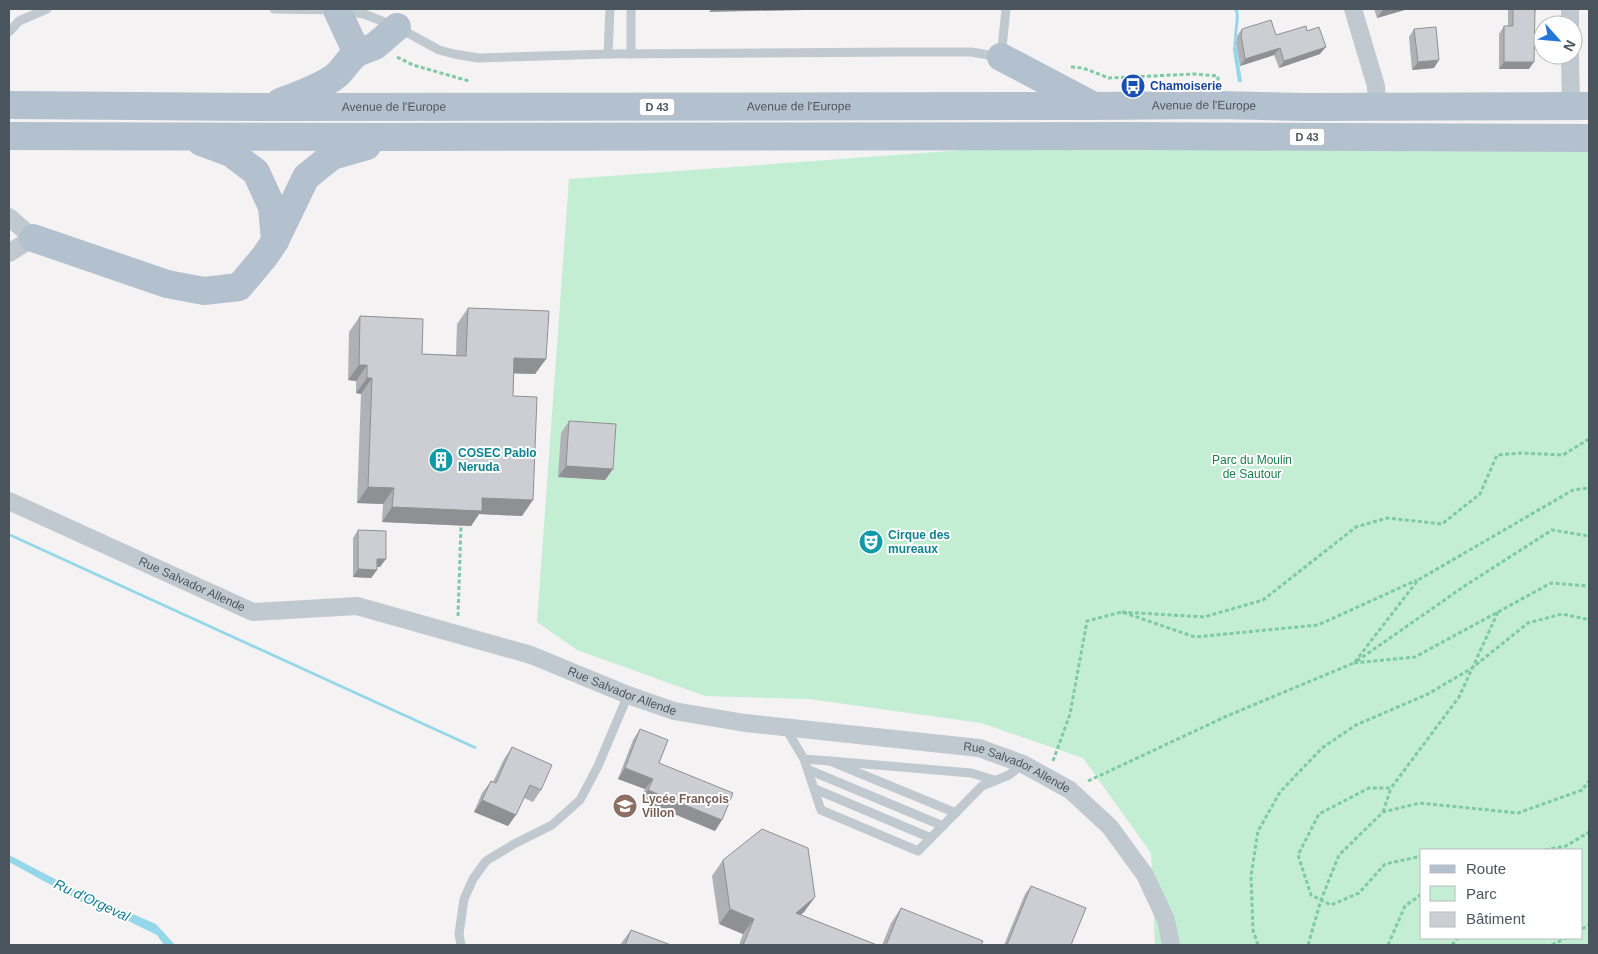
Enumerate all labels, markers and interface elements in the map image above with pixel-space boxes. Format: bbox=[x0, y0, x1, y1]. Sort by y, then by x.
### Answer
north arrow bbox=[1533, 15, 1583, 65]
text: N bbox=[1560, 38, 1579, 54]
bus stop icon: Chamoiserie bbox=[1120, 73, 1146, 99]
place label: Chamoiserie bbox=[1150, 79, 1222, 93]
road number: D 43 bbox=[640, 98, 674, 115]
street label: Avenue de l'Europe bbox=[1152, 98, 1257, 113]
street label: Avenue de l'Europe bbox=[747, 99, 851, 113]
street label: Avenue de l'Europe bbox=[342, 100, 446, 114]
road number: D 43 bbox=[1290, 128, 1324, 146]
place label: COSEC Pablo Neruda bbox=[458, 446, 537, 474]
building icon: COSEC Pablo Neruda bbox=[428, 447, 454, 473]
park label: Parc du Moulin de Sautour bbox=[1212, 453, 1292, 481]
place label: Cirque des mureaux bbox=[888, 528, 950, 556]
theatre icon: Cirque des mureaux bbox=[858, 529, 884, 555]
street label: Rue Salvador Allende bbox=[136, 554, 248, 615]
street label: Rue Salvador Allende bbox=[565, 664, 679, 718]
street label: Rue Salvador Allende bbox=[963, 739, 1073, 796]
place label: Lycée François Villon bbox=[642, 792, 729, 820]
school or university icon: Lycée François Villon bbox=[612, 793, 638, 819]
legend bbox=[1420, 849, 1583, 939]
text: Route bbox=[1466, 860, 1506, 877]
water label: Ru d'Orgeval bbox=[52, 876, 133, 925]
text: Parc bbox=[1466, 885, 1497, 902]
text: Bâtiment bbox=[1466, 910, 1526, 927]

